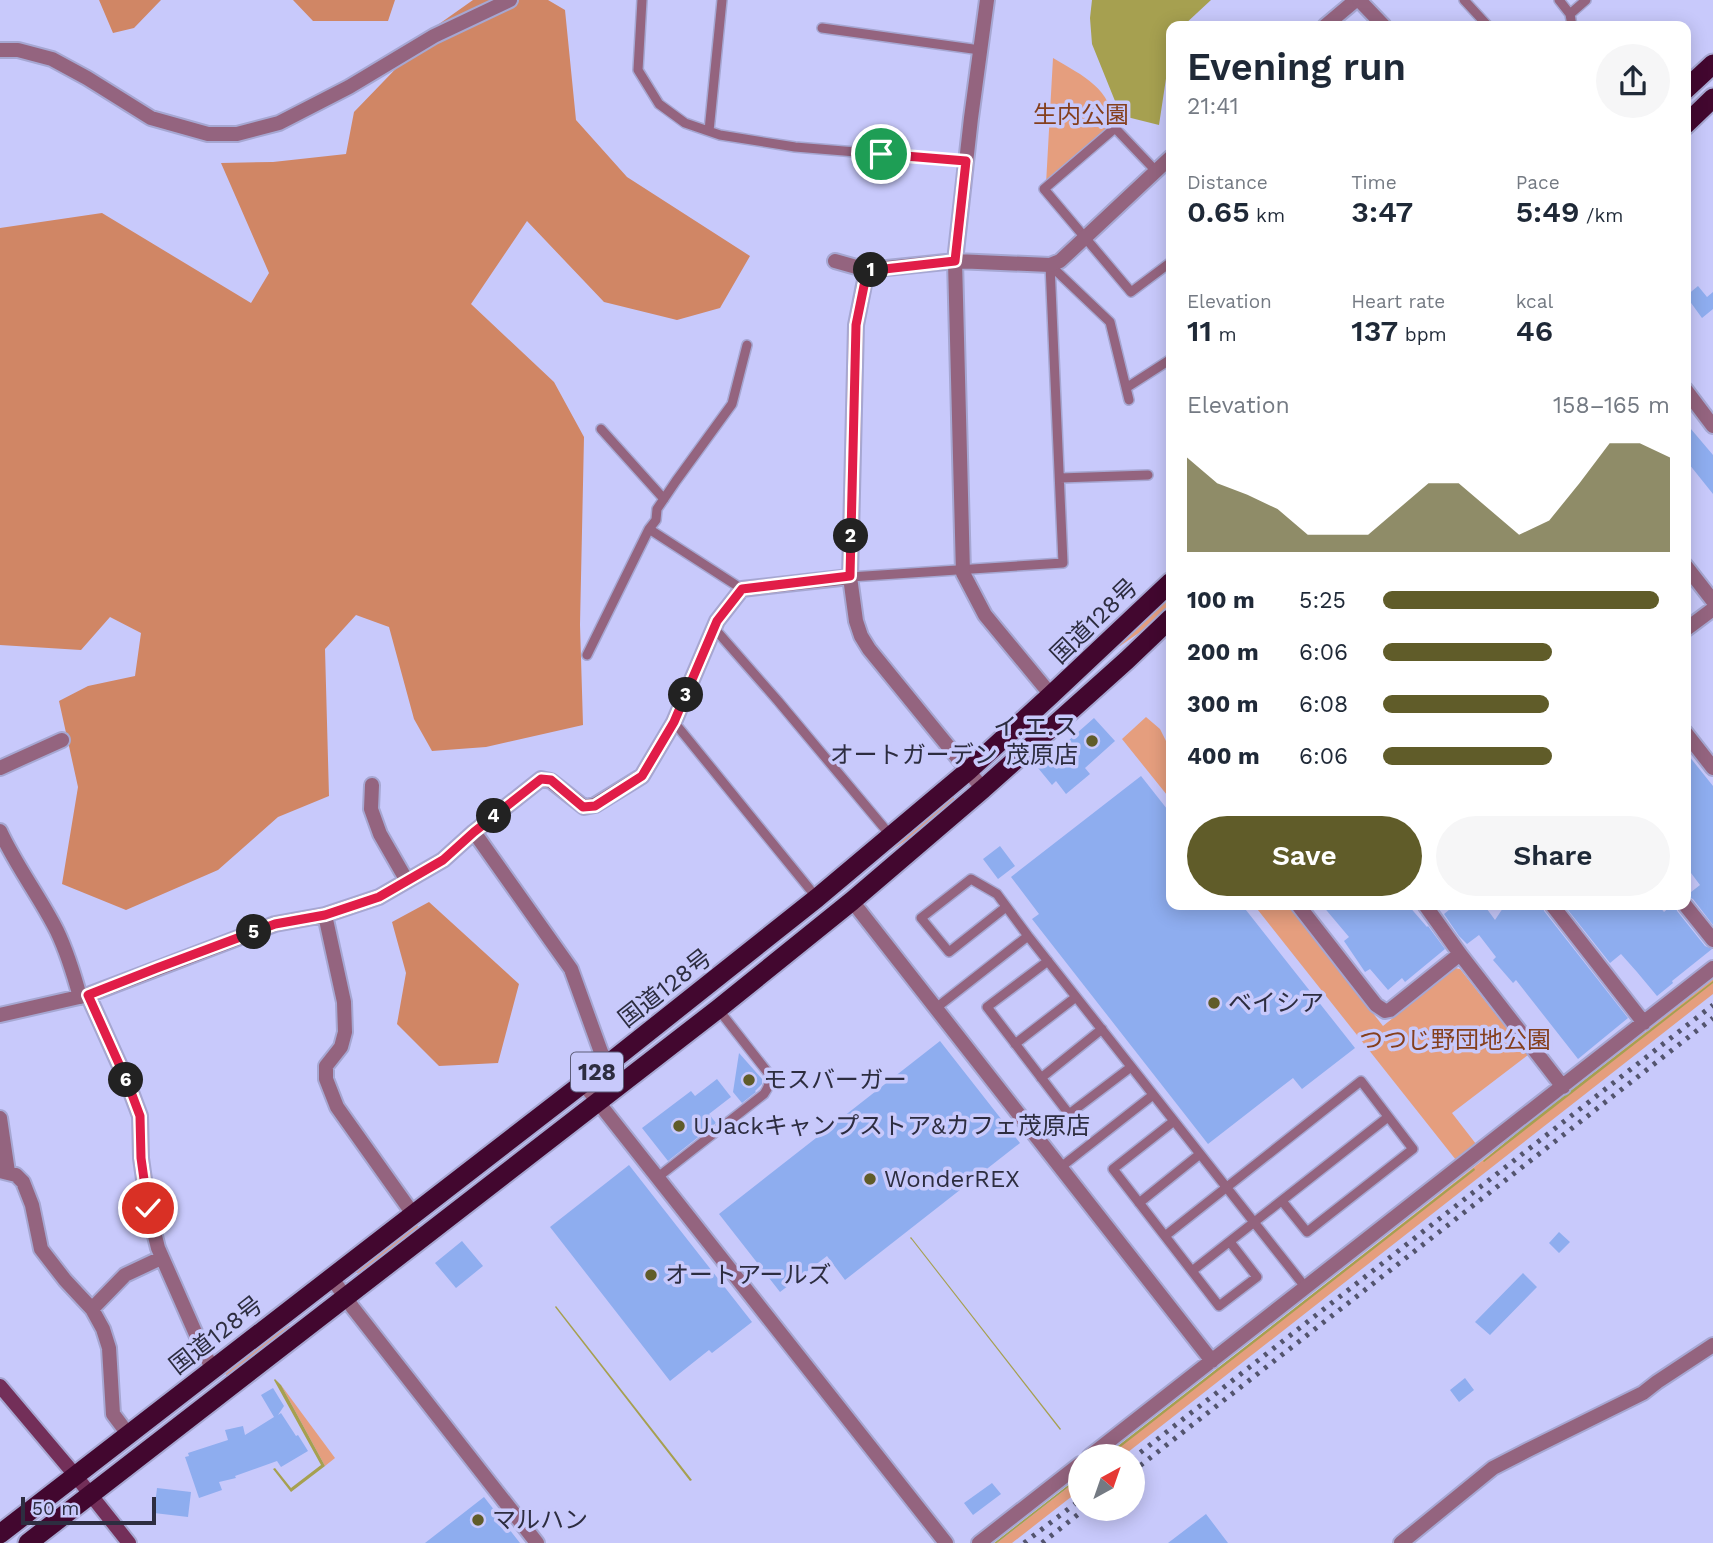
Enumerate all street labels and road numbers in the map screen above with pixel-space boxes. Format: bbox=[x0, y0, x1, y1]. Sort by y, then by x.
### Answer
street label: 国道128号 bbox=[1045, 573, 1143, 669]
street label: 国道128号 bbox=[613, 943, 717, 1033]
road number: 128 bbox=[571, 1052, 623, 1092]
street label: 国道128号 bbox=[164, 1290, 268, 1380]

